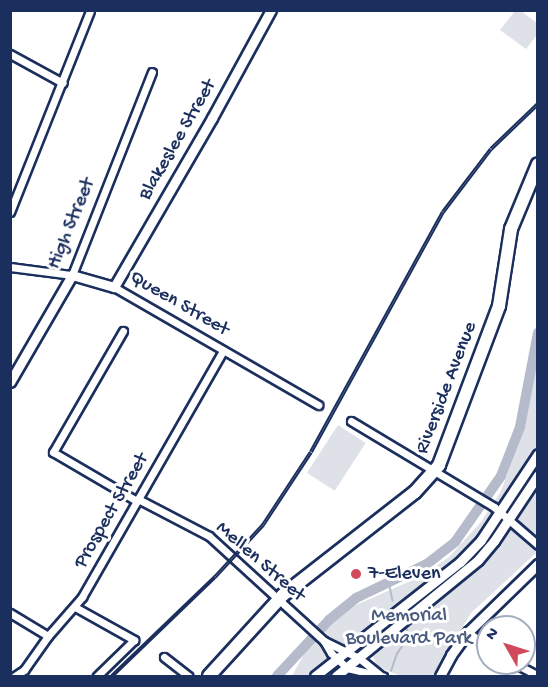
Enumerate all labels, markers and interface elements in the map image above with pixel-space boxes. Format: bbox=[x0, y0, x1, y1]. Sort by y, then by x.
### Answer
street label: Blakeslee Street bbox=[134, 75, 222, 205]
street label: High Street bbox=[43, 175, 101, 273]
street label: Queen Street bbox=[125, 266, 233, 342]
street label: Riverside Avenue bbox=[411, 319, 483, 457]
street label: Prospect Street bbox=[69, 449, 155, 573]
street label: Mellen Street bbox=[210, 517, 310, 607]
place label: 7-Eleven bbox=[368, 562, 441, 586]
marker: 7-Eleven bbox=[349, 567, 363, 581]
park label: Memorial Boulevard Park bbox=[346, 605, 472, 652]
north arrow bbox=[476, 615, 536, 675]
text: N bbox=[483, 625, 504, 645]

